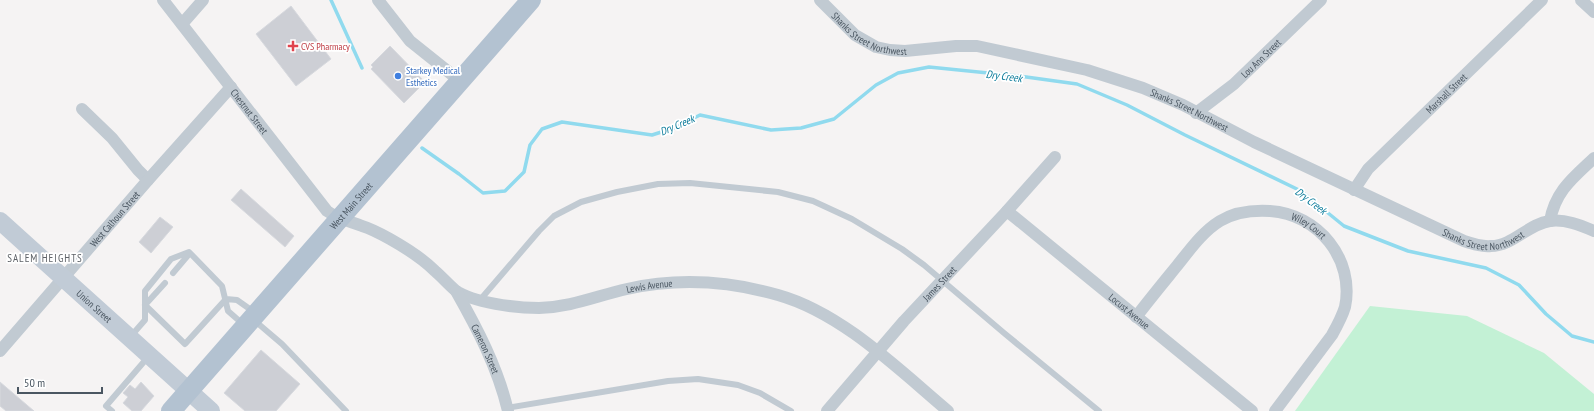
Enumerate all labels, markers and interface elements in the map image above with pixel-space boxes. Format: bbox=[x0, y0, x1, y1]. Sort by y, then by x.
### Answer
street label: Shanks Street Northwest bbox=[829, 9, 908, 58]
street label: Lou Ann Street bbox=[1238, 36, 1284, 81]
place label: CVS Pharmacy bbox=[301, 40, 350, 53]
marker: CVS Pharmacy bbox=[288, 41, 298, 51]
place label: Starkey Medical Esthetics bbox=[406, 64, 461, 89]
water label: Dry Creek bbox=[985, 67, 1024, 85]
street label: Marshall Street bbox=[1423, 70, 1470, 117]
marker: Starkey Medical Esthetics bbox=[393, 71, 403, 81]
street label: Chestnut Street bbox=[228, 86, 271, 137]
street label: Shanks Street Northwest bbox=[1148, 86, 1231, 135]
water label: Dry Creek bbox=[658, 111, 698, 139]
street label: West Main Street bbox=[327, 179, 376, 232]
water label: Dry Creek bbox=[1292, 185, 1331, 218]
street label: West Calhoun Street bbox=[87, 188, 143, 250]
street label: Wiley Court bbox=[1289, 210, 1329, 242]
street label: Shanks Street Northwest bbox=[1439, 223, 1525, 237]
text: Shanks Street Northwest bbox=[1440, 226, 1527, 253]
district label: SALEM HEIGHTS bbox=[7, 251, 83, 265]
street label: James Street bbox=[919, 263, 959, 305]
street label: Lewis Avenue bbox=[625, 277, 673, 296]
street label: Union Street bbox=[74, 287, 115, 326]
street label: Locust Avenue bbox=[1106, 291, 1152, 332]
street label: Cameron Street bbox=[468, 322, 502, 376]
scale bar bbox=[18, 369, 102, 395]
text: 50 m bbox=[24, 375, 45, 390]

